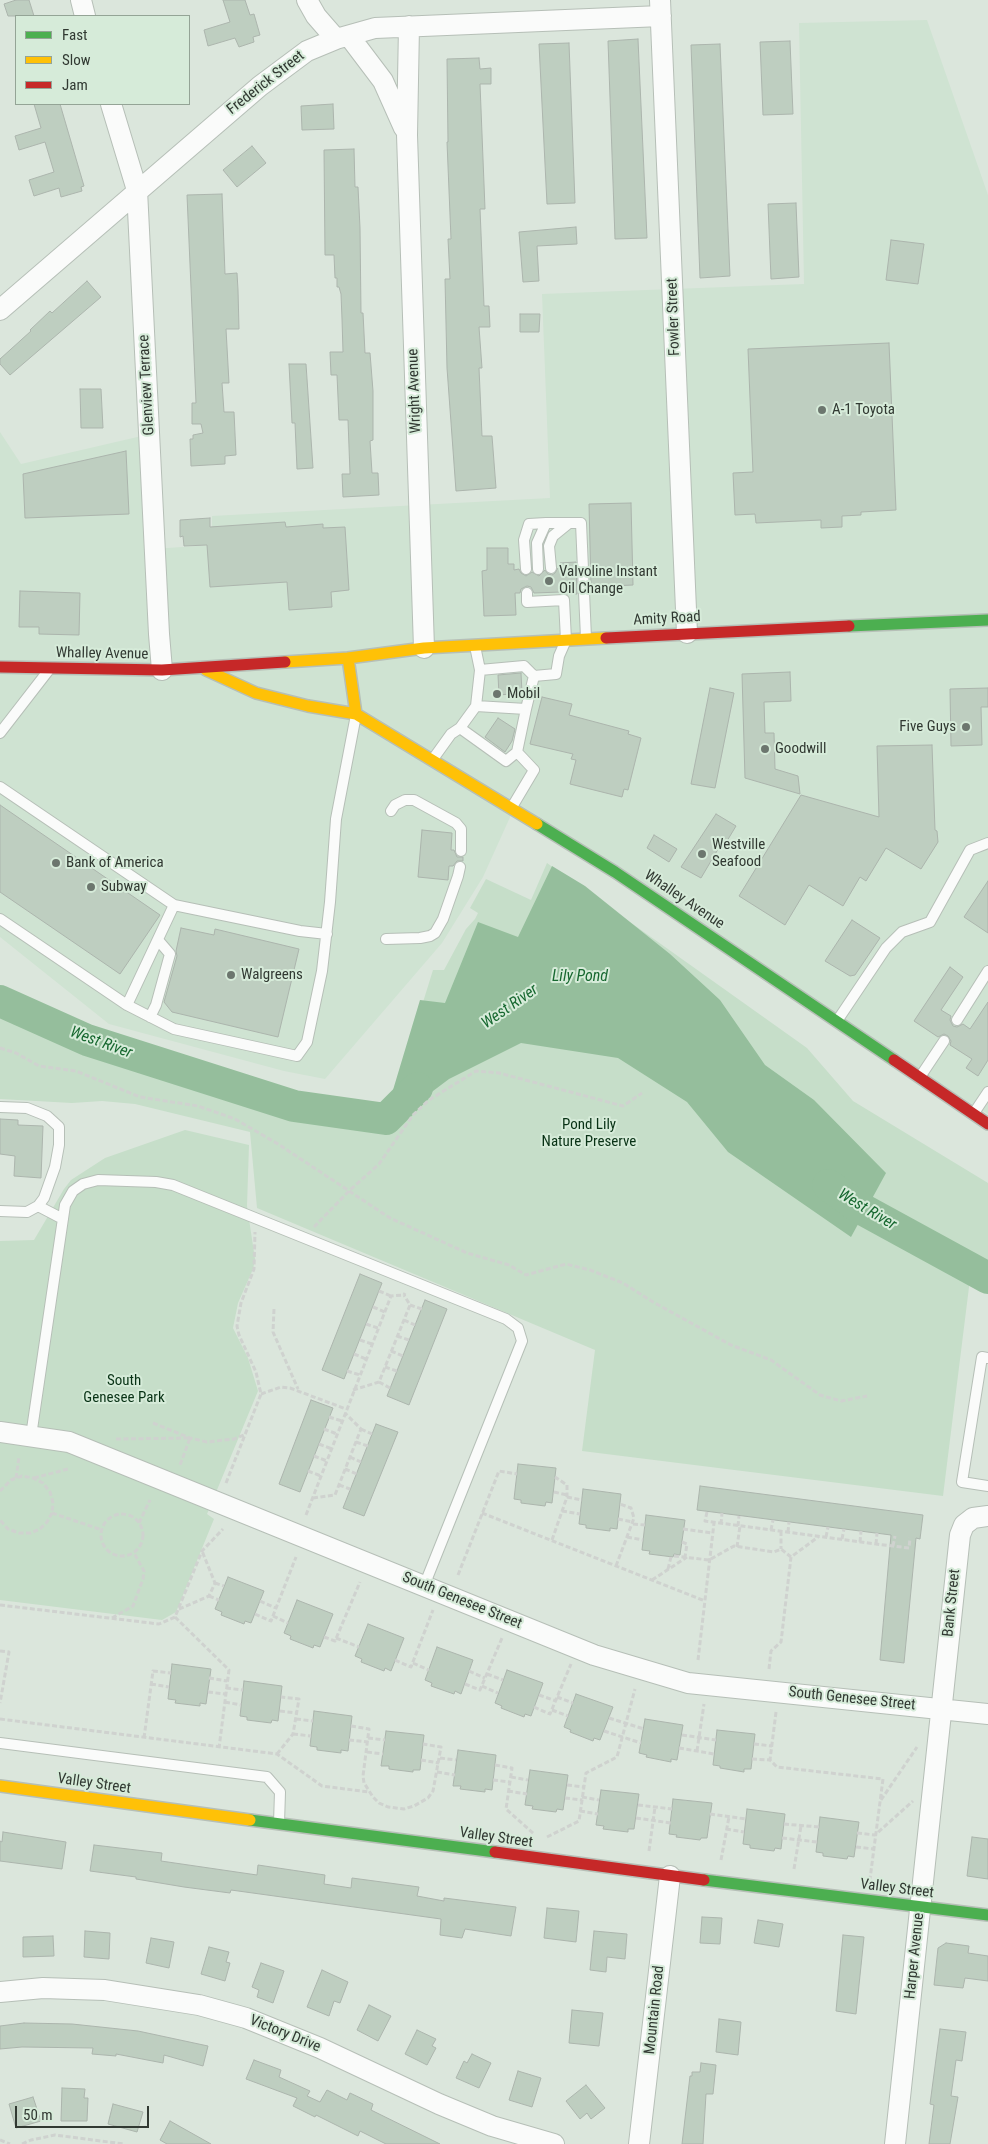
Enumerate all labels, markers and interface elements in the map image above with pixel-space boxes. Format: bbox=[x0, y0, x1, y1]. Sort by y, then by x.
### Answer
legend bbox=[15, 15, 190, 105]
text: Fast bbox=[62, 26, 87, 44]
street label: Frederick Street bbox=[224, 47, 308, 119]
text: Slow bbox=[62, 51, 91, 69]
text: Jam bbox=[62, 76, 88, 94]
street label: Fowler Street bbox=[664, 278, 684, 356]
street label: Glenview Terrace bbox=[135, 334, 159, 436]
street label: Wright Avenue bbox=[405, 348, 425, 434]
place label: A-1 Toyota bbox=[832, 401, 895, 419]
marker: A-1 Toyota bbox=[816, 404, 828, 416]
place label: Valvoline Instant Oil Change bbox=[559, 563, 657, 598]
marker: Valvoline Instant Oil Change bbox=[543, 575, 555, 587]
street label: Amity Road bbox=[633, 608, 701, 630]
street label: Whalley Avenue bbox=[56, 644, 148, 664]
place label: Mobil bbox=[507, 685, 540, 703]
marker: Mobil bbox=[491, 688, 503, 700]
place label: Five Guys bbox=[899, 718, 956, 736]
marker: Five Guys bbox=[960, 721, 972, 733]
place label: Goodwill bbox=[775, 740, 826, 758]
marker: Goodwill bbox=[759, 743, 771, 755]
place label: Westville Seafood bbox=[712, 836, 765, 871]
marker: Westville Seafood bbox=[696, 848, 708, 860]
place label: Bank of America bbox=[66, 854, 164, 872]
marker: Bank of America bbox=[50, 857, 62, 869]
street label: Whalley Avenue bbox=[641, 867, 727, 933]
place label: Subway bbox=[101, 878, 146, 896]
marker: Subway bbox=[85, 881, 97, 893]
place label: Walgreens bbox=[241, 966, 303, 984]
water label: Lily Pond bbox=[552, 967, 608, 987]
marker: Walgreens bbox=[225, 969, 237, 981]
water label: West River bbox=[478, 981, 542, 1033]
water label: West River bbox=[67, 1023, 135, 1063]
park label: Pond Lily Nature Preserve bbox=[542, 1116, 636, 1151]
water label: West River bbox=[834, 1185, 900, 1235]
park label: South Genesee Park bbox=[83, 1372, 165, 1407]
street label: Bank Street bbox=[939, 1568, 965, 1638]
street label: South Genesee Street bbox=[400, 1569, 524, 1633]
street label: South Genesee Street bbox=[788, 1683, 916, 1715]
street label: Valley Street bbox=[56, 1770, 132, 1798]
street label: Valley Street bbox=[458, 1824, 534, 1852]
street label: Valley Street bbox=[859, 1876, 935, 1902]
street label: Harper Avenue bbox=[902, 1912, 928, 2000]
street label: Mountain Road bbox=[641, 1965, 669, 2055]
street label: Victory Drive bbox=[247, 2012, 323, 2056]
scale bar bbox=[18, 2096, 151, 2128]
text: 50 m bbox=[23, 2106, 53, 2124]

